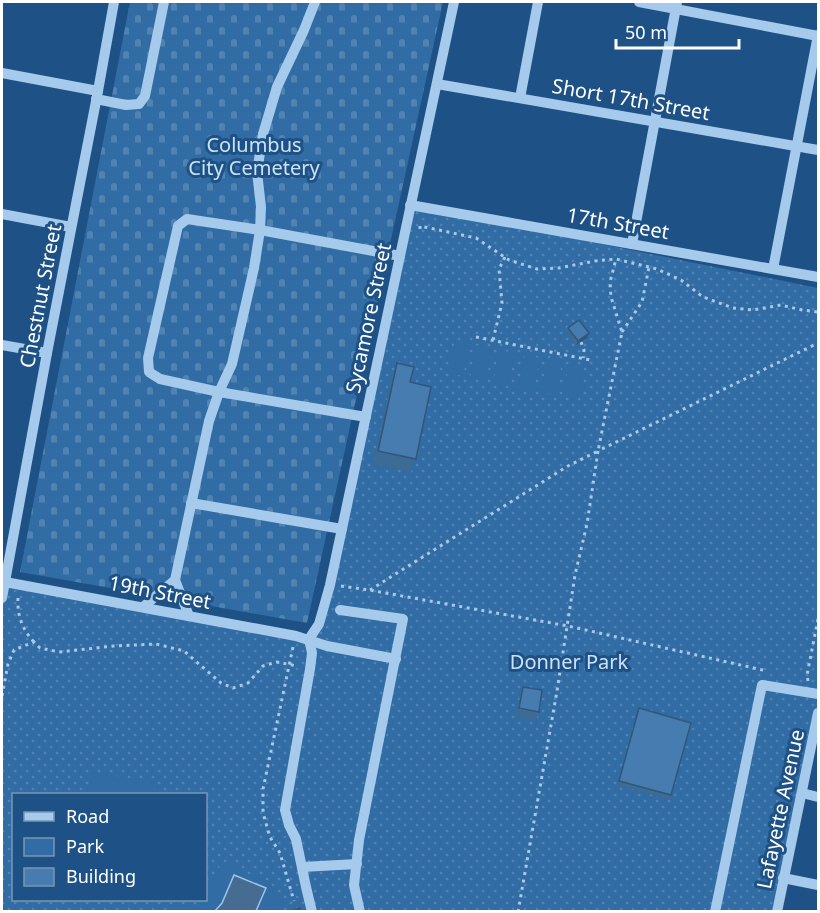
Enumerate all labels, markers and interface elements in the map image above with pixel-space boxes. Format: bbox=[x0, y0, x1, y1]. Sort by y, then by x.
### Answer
scale bar bbox=[616, 12, 739, 50]
text: 50 m bbox=[625, 20, 667, 44]
street label: Short 17th Street bbox=[550, 72, 712, 126]
park label: Columbus City Cemetery bbox=[188, 131, 320, 181]
street label: 17th Street bbox=[565, 201, 671, 245]
street label: Chestnut Street bbox=[13, 222, 67, 370]
street label: Sycamore Street bbox=[339, 240, 397, 396]
street label: 19th Street bbox=[107, 569, 213, 615]
park label: Donner Park bbox=[510, 648, 629, 675]
street label: Lafayette Avenue bbox=[750, 727, 810, 891]
legend bbox=[12, 793, 207, 901]
text: Road bbox=[66, 804, 109, 828]
text: Park bbox=[66, 834, 104, 858]
text: Building bbox=[66, 864, 136, 888]

